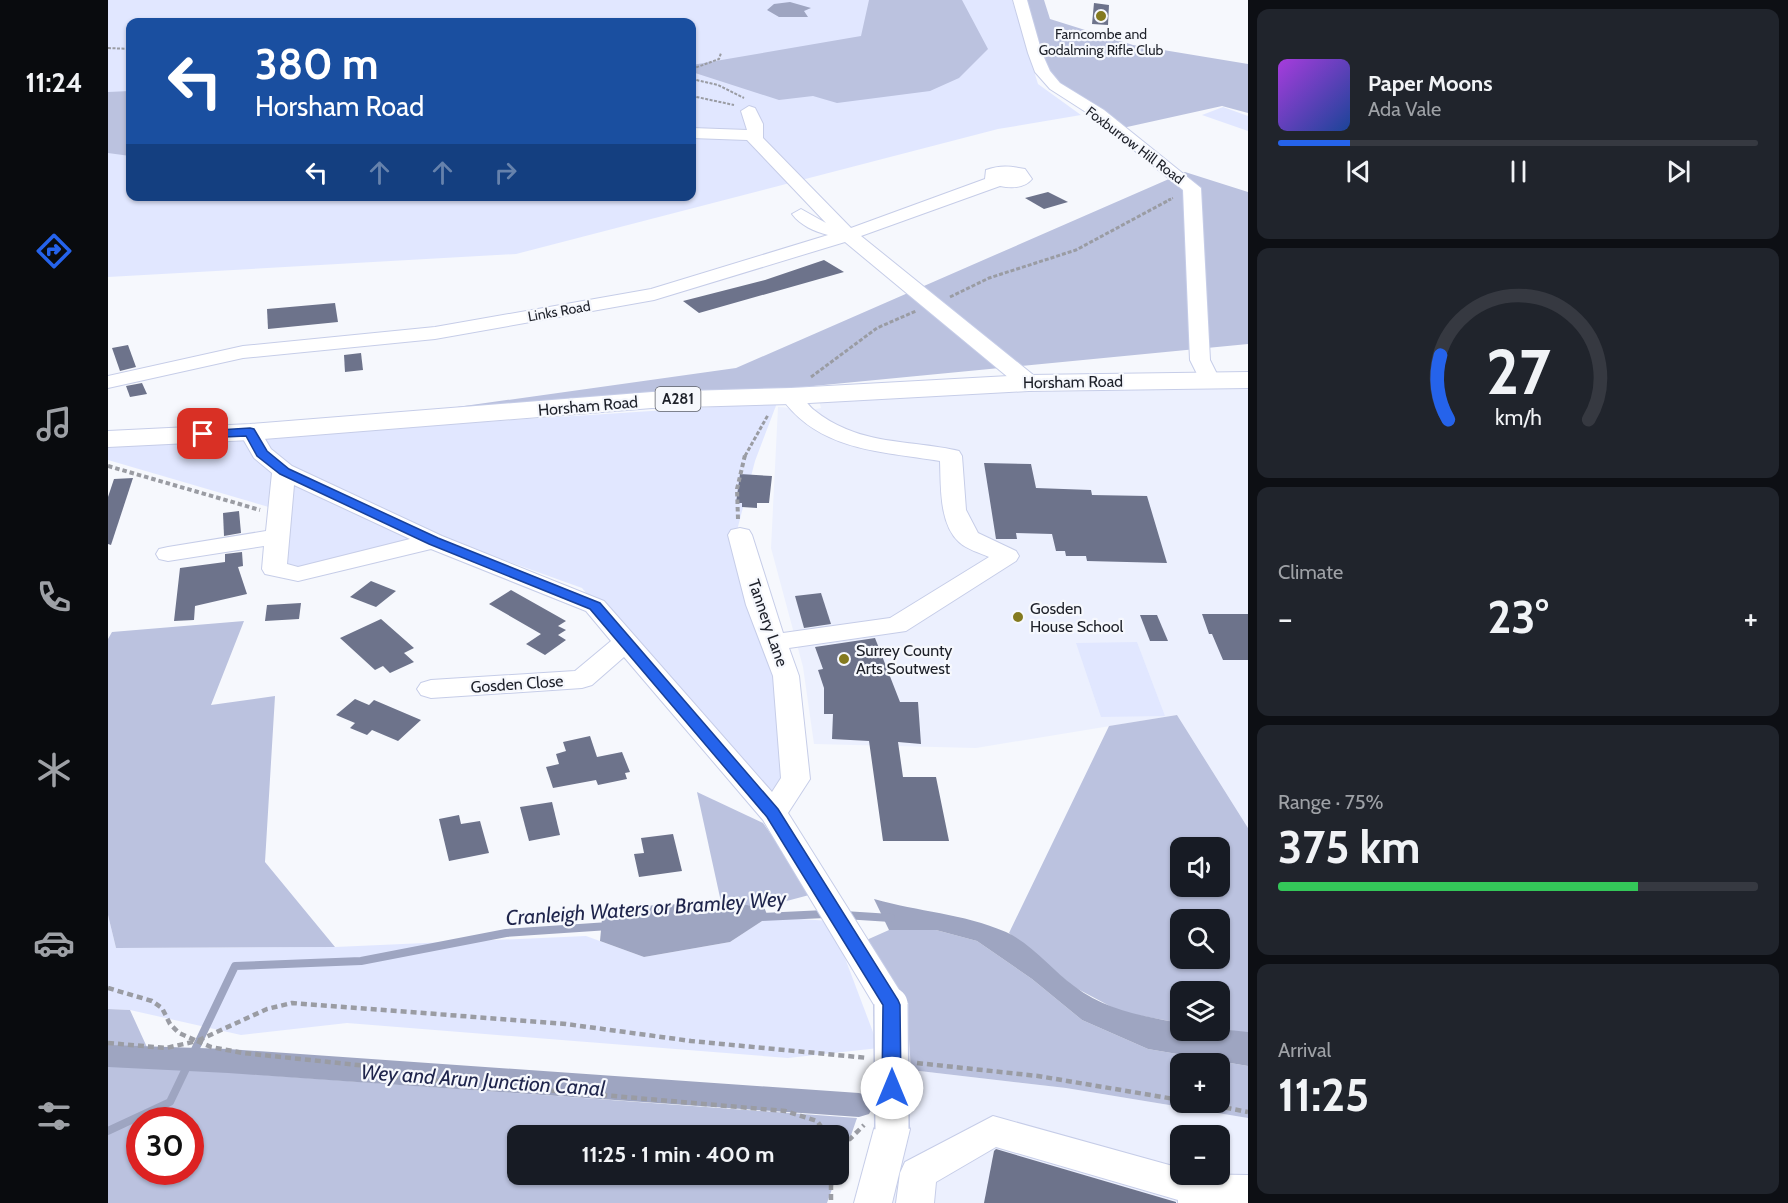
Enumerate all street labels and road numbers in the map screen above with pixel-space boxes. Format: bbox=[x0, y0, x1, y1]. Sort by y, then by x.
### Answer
street label: Foxburrow Hill Road bbox=[1082, 102, 1188, 188]
street label: Links Road bbox=[526, 297, 592, 325]
street label: Horsham Road bbox=[1023, 372, 1123, 392]
road number: A281 bbox=[656, 387, 700, 411]
street label: Horsham Road bbox=[537, 392, 639, 420]
street label: Tannery Lane bbox=[744, 577, 792, 669]
street label: Gosden Close bbox=[470, 671, 564, 697]

